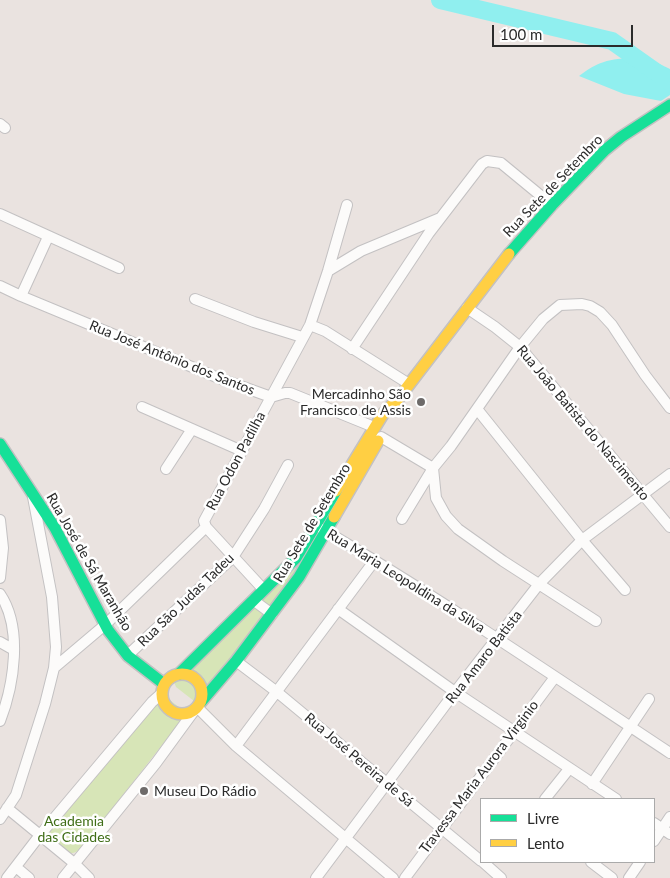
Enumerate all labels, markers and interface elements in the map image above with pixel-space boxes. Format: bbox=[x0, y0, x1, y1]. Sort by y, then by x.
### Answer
scale bar bbox=[495, 15, 636, 47]
text: 100 m bbox=[500, 25, 542, 43]
street label: Rua Sete de Setembro bbox=[500, 131, 606, 241]
street label: Rua José Antônio dos Santos bbox=[87, 317, 257, 399]
street label: Rua João Batista do Nascimento bbox=[513, 342, 653, 504]
place label: Mercadinho São Francisco de Assis bbox=[300, 386, 411, 418]
marker: Mercadinho São Francisco de Assis bbox=[415, 396, 427, 408]
street label: Rua Odon Padilha bbox=[203, 409, 269, 513]
street label: Rua Sete de Setembro bbox=[270, 460, 354, 586]
street label: Rua José de Sá Maranhão bbox=[43, 490, 135, 634]
street label: Rua Maria Leopoldina da Silva bbox=[324, 525, 488, 637]
street label: Rua São Judas Tadeu bbox=[134, 550, 238, 650]
street label: Rua Amaro Batista bbox=[442, 607, 526, 707]
street label: Travessa Maria Aurora Virginio bbox=[416, 697, 542, 857]
street label: Rua José Pereira de Sá bbox=[301, 709, 417, 811]
place label: Museu Do Rádio bbox=[154, 783, 256, 799]
marker: Museu Do Rádio bbox=[138, 785, 150, 797]
legend bbox=[480, 798, 655, 863]
text: Livre bbox=[527, 809, 559, 827]
park label: Academia das Cidades bbox=[37, 813, 111, 846]
text: Lento bbox=[527, 834, 564, 852]

